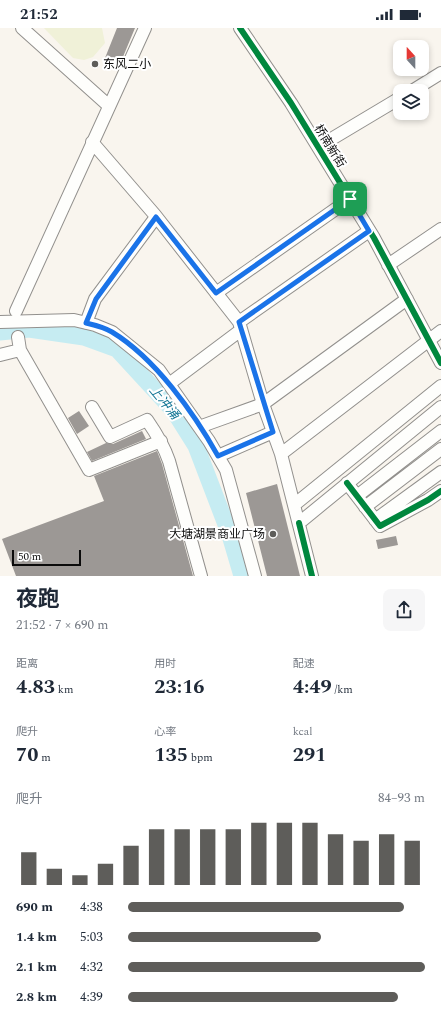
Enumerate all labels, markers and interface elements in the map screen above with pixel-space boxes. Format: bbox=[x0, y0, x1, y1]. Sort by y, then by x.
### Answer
text: 21:52 bbox=[20, 3, 58, 26]
north arrow bbox=[393, 40, 429, 76]
map controls bbox=[393, 40, 429, 120]
place label: 东风二小 bbox=[103, 55, 151, 74]
marker: 东风二小 bbox=[90, 59, 100, 69]
button: layers bbox=[393, 84, 429, 120]
street label: 桥南新街 bbox=[309, 121, 350, 172]
pin bbox=[333, 182, 367, 216]
icon: arrive bbox=[339, 188, 361, 210]
water label: 上冲涌 bbox=[144, 381, 186, 426]
place label: 大塘湖景商业广场 bbox=[169, 525, 265, 544]
marker: 大塘湖景商业广场 bbox=[268, 529, 278, 539]
scale bar bbox=[12, 548, 81, 567]
text: 50 m bbox=[18, 548, 41, 565]
text: 夜跑 bbox=[16, 583, 60, 616]
button: share bbox=[383, 589, 425, 631]
text: 21:52 · 7 × 690 m bbox=[16, 615, 108, 635]
text: 距离 bbox=[16, 655, 38, 672]
text: 用时 bbox=[154, 655, 176, 672]
text: 配速 bbox=[293, 655, 315, 672]
text: 4.83 bbox=[16, 672, 55, 702]
text: 23:16 bbox=[154, 672, 205, 702]
text: 4:49 bbox=[293, 672, 332, 702]
text: km bbox=[55, 681, 73, 698]
text: /km bbox=[332, 681, 353, 698]
text: 爬升 bbox=[16, 723, 38, 740]
text: 心率 bbox=[154, 723, 176, 740]
text: kcal bbox=[293, 723, 312, 740]
text: 70 bbox=[16, 740, 38, 770]
text: 135 bbox=[154, 740, 188, 770]
text: 291 bbox=[293, 740, 326, 770]
text: m bbox=[38, 749, 51, 766]
text: bpm bbox=[188, 749, 213, 766]
text: 84–93 m bbox=[378, 788, 425, 808]
text: 爬升 bbox=[16, 789, 42, 809]
text: 690 m bbox=[16, 897, 53, 917]
text: 4:38 bbox=[80, 897, 103, 917]
text: 1.4 km bbox=[16, 927, 57, 947]
text: 5:03 bbox=[80, 927, 103, 947]
text: 2.1 km bbox=[16, 957, 57, 977]
text: 4:32 bbox=[80, 957, 103, 977]
text: 2.8 km bbox=[16, 987, 57, 1007]
text: 4:39 bbox=[80, 987, 103, 1007]

